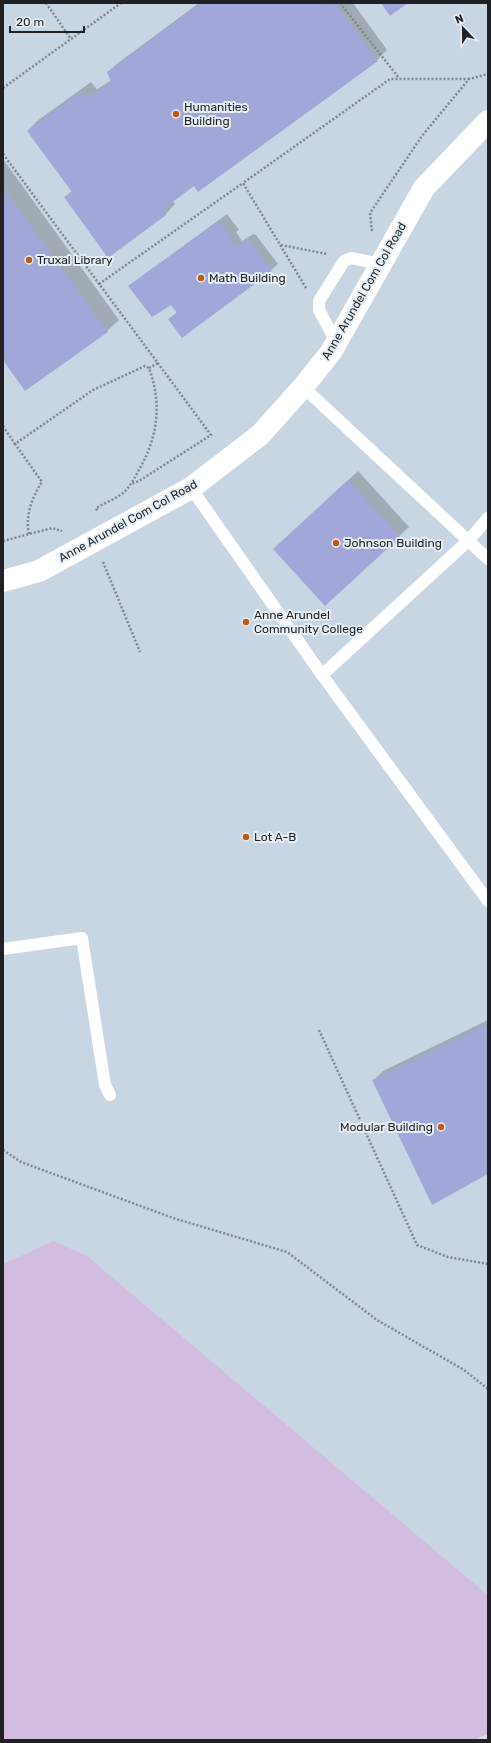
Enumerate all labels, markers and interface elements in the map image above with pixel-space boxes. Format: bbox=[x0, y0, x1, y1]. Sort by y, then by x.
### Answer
scale bar bbox=[10, 8, 84, 34]
north arrow bbox=[443, 8, 483, 48]
text: N bbox=[453, 12, 466, 27]
text: 20 m bbox=[16, 15, 44, 29]
place label: Humanities Building bbox=[184, 100, 248, 128]
marker: Humanities Building bbox=[171, 109, 181, 119]
street label: Anne Arundel Com Col Road bbox=[319, 220, 409, 362]
place label: Truxal Library bbox=[37, 253, 113, 267]
marker: Truxal Library bbox=[24, 255, 34, 265]
place label: Math Building bbox=[209, 271, 286, 285]
marker: Math Building bbox=[196, 273, 206, 283]
street label: Anne Arundel Com Col Road bbox=[56, 477, 200, 565]
place label: Johnson Building bbox=[344, 536, 442, 550]
marker: Johnson Building bbox=[331, 538, 341, 548]
place label: Anne Arundel Community College bbox=[254, 608, 363, 636]
marker: Anne Arundel Community College bbox=[241, 617, 251, 627]
place label: Lot A-B bbox=[254, 830, 296, 844]
marker: Lot A-B bbox=[241, 832, 251, 842]
place label: Modular Building bbox=[340, 1120, 433, 1134]
marker: Modular Building bbox=[436, 1122, 446, 1132]

